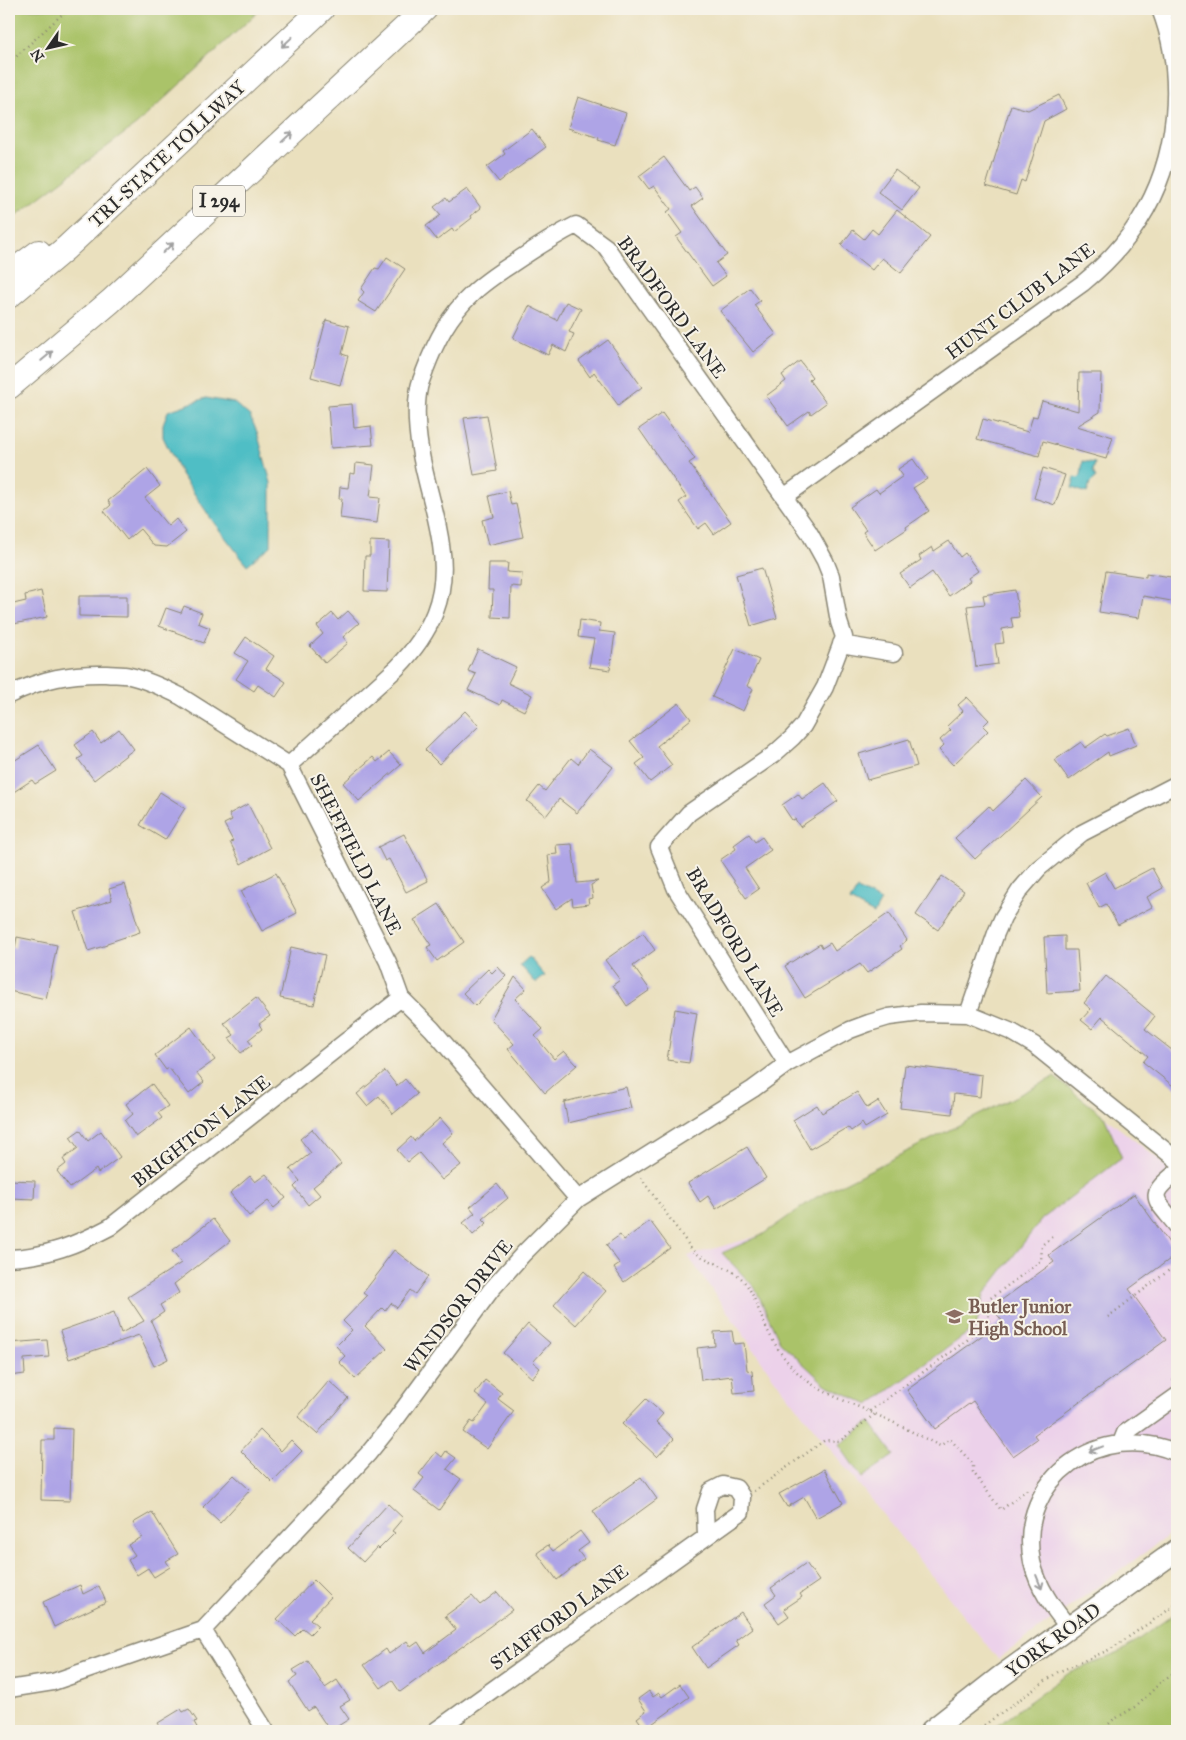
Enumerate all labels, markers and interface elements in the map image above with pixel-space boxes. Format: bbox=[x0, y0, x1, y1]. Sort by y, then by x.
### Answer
north arrow bbox=[22, 22, 72, 72]
one-way arrow bbox=[280, 36, 293, 48]
text: N bbox=[27, 45, 48, 65]
street label: TRI-STATE TOLLWAY bbox=[84, 75, 251, 232]
one-way arrow bbox=[280, 132, 293, 144]
road number: I 294 bbox=[193, 186, 245, 217]
street label: BRADFORD LANE bbox=[613, 232, 731, 383]
street label: HUNT CLUB LANE bbox=[941, 237, 1099, 364]
one-way arrow bbox=[162, 242, 175, 254]
one-way arrow bbox=[40, 351, 53, 362]
street label: SHEFFIELD LANE bbox=[305, 770, 407, 939]
street label: BRADFORD LANE bbox=[681, 863, 789, 1021]
street label: BRIGHTON LANE bbox=[127, 1070, 275, 1192]
street label: WINDSOR DRIVE bbox=[399, 1234, 518, 1377]
place label: Butler Junior High School bbox=[968, 1295, 1072, 1341]
school or university icon: Butler Junior High School bbox=[944, 1307, 964, 1327]
one-way arrow bbox=[1089, 1445, 1104, 1454]
street label: STAFFORD LANE bbox=[485, 1559, 633, 1675]
one-way arrow bbox=[1035, 1574, 1044, 1589]
street label: YORK ROAD bbox=[1001, 1598, 1105, 1682]

